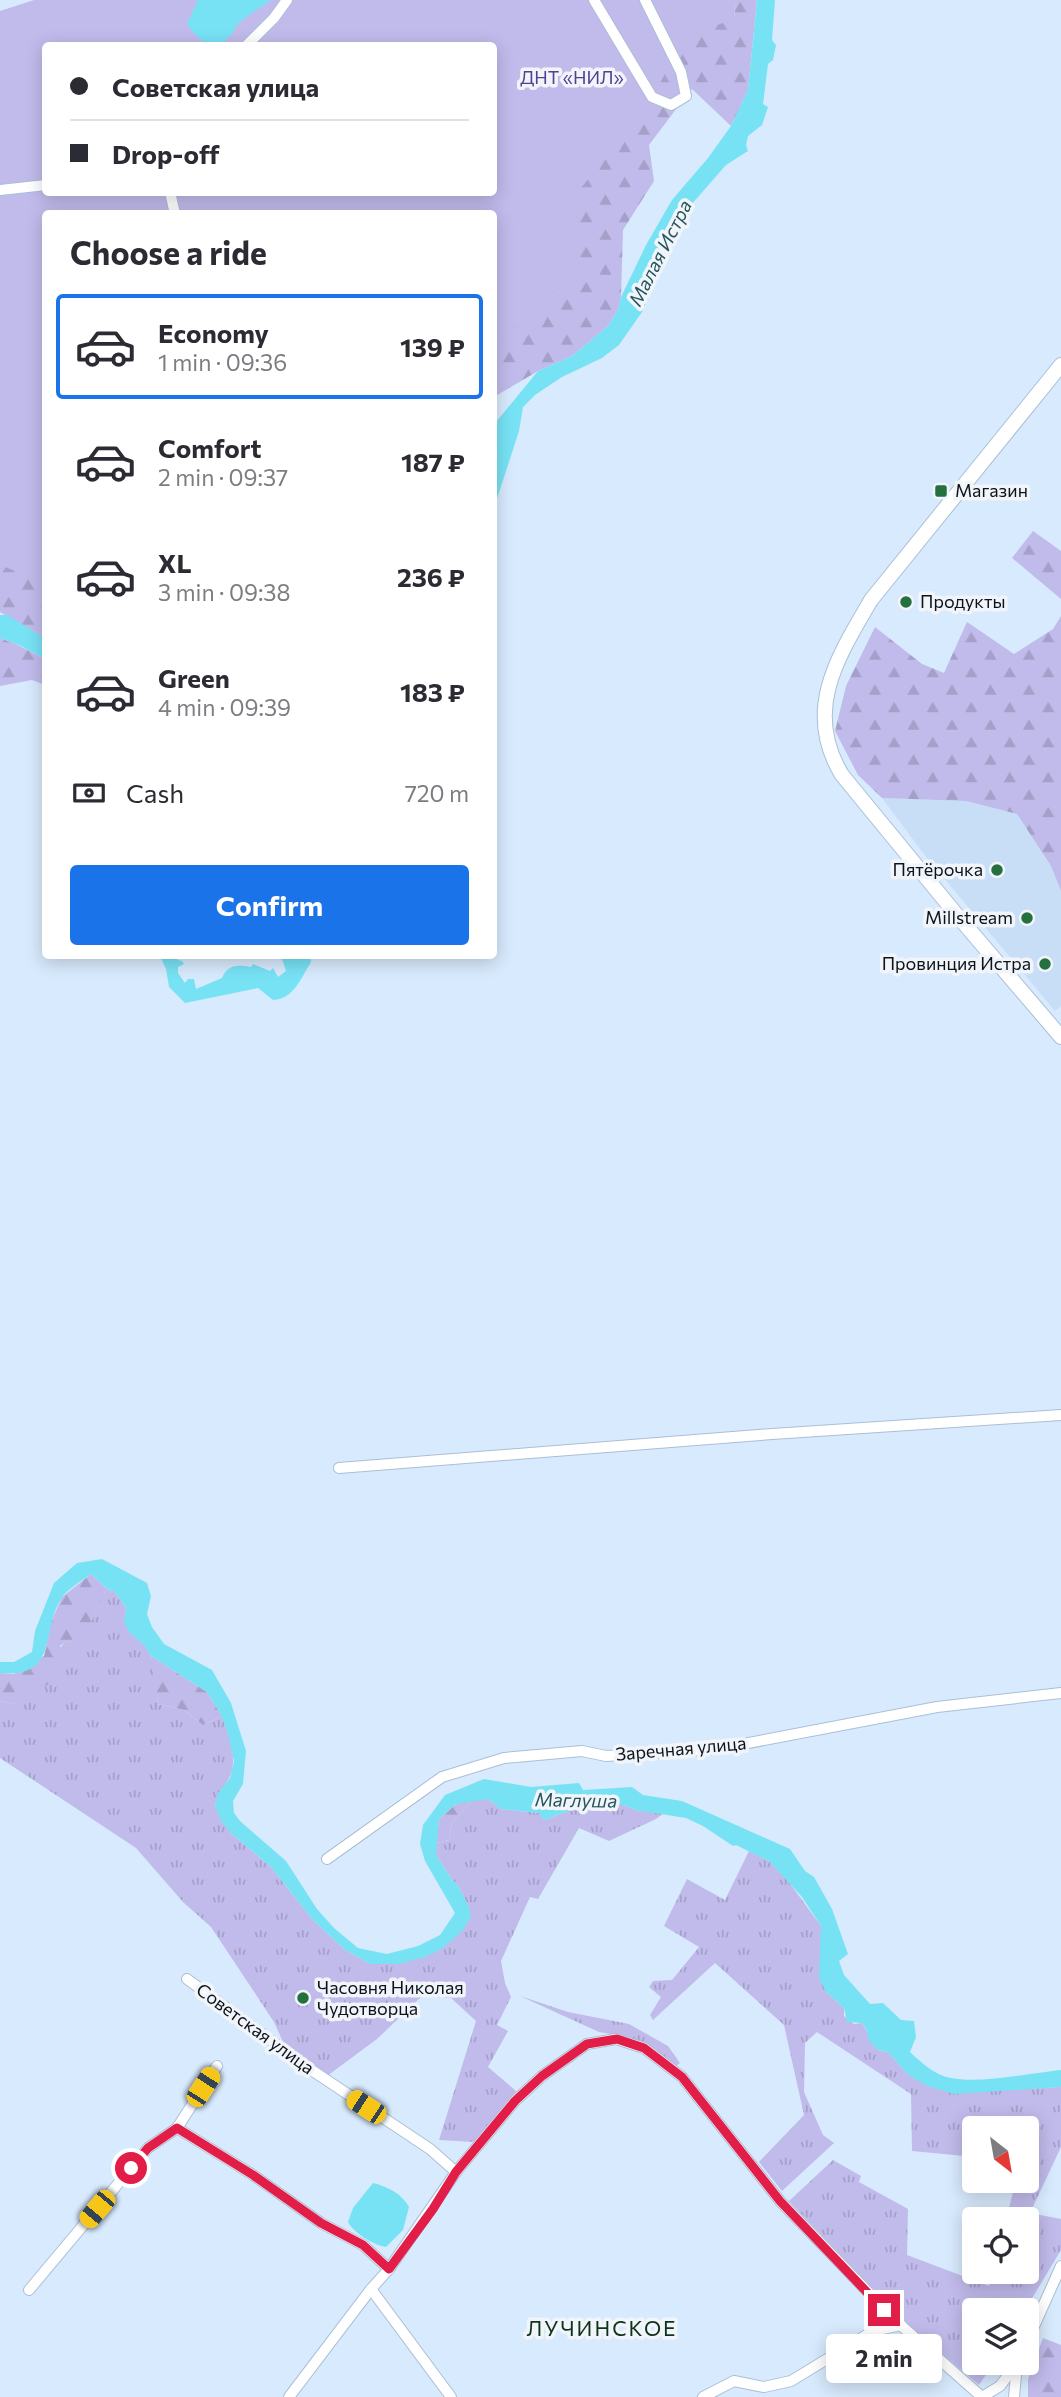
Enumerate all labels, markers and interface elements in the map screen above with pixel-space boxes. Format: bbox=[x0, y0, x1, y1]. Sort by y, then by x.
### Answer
park label: ДНТ «НИЛ» bbox=[520, 66, 624, 88]
text: Советская улица bbox=[112, 71, 319, 102]
text: Drop-off bbox=[112, 138, 219, 169]
water label: Малая Истра bbox=[623, 196, 696, 310]
text: Choose a ride bbox=[70, 232, 267, 272]
icon: car bbox=[74, 315, 137, 378]
text: Economy bbox=[158, 317, 269, 348]
text: 139 ₽ bbox=[400, 331, 465, 362]
text: 1 min · 09:36 bbox=[158, 348, 287, 376]
icon: car bbox=[74, 430, 137, 493]
text: Comfort bbox=[158, 432, 261, 463]
text: 187 ₽ bbox=[401, 446, 465, 477]
text: 2 min · 09:37 bbox=[158, 463, 288, 491]
place label: Магазин bbox=[955, 479, 1028, 501]
marker: Магазин bbox=[933, 483, 949, 499]
icon: car bbox=[74, 545, 137, 608]
text: XL bbox=[158, 547, 192, 578]
text: 236 ₽ bbox=[397, 561, 465, 592]
text: 3 min · 09:38 bbox=[158, 578, 290, 606]
place label: Продукты bbox=[920, 590, 1005, 612]
marker: Продукты bbox=[898, 594, 914, 610]
icon: car bbox=[74, 660, 137, 723]
text: Green bbox=[158, 662, 230, 693]
text: 183 ₽ bbox=[400, 676, 465, 707]
text: 4 min · 09:39 bbox=[158, 693, 291, 721]
icon: cash bbox=[70, 774, 108, 812]
text: Cash bbox=[126, 777, 184, 808]
text: 720 m bbox=[405, 779, 469, 807]
place label: Пятёрочка bbox=[892, 858, 983, 880]
marker: Пятёрочка bbox=[989, 862, 1005, 878]
button: Confirm bbox=[70, 865, 469, 945]
place label: Millstream bbox=[925, 906, 1013, 928]
marker: Millstream bbox=[1019, 910, 1035, 926]
place label: Провинция Истра bbox=[882, 952, 1031, 974]
marker: Провинция Истра bbox=[1037, 956, 1053, 972]
street label: Заречная улица bbox=[615, 1731, 747, 1765]
water label: Маглуша bbox=[535, 1787, 617, 1812]
place label: Часовня Николая Чудотворца bbox=[317, 1976, 464, 2019]
street label: Советская улица bbox=[192, 1978, 319, 2078]
marker: Часовня Николая Чудотворца bbox=[295, 1990, 311, 2006]
car bbox=[183, 2064, 224, 2110]
car bbox=[343, 2087, 390, 2127]
north arrow bbox=[962, 2116, 1040, 2193]
map controls bbox=[962, 2116, 1039, 2375]
route start bbox=[115, 2152, 147, 2184]
car bbox=[76, 2186, 119, 2232]
button: locate bbox=[962, 2207, 1039, 2284]
route end bbox=[868, 2294, 900, 2326]
button: layers bbox=[962, 2298, 1039, 2375]
district label: ЛУЧИНСКОЕ bbox=[526, 2315, 678, 2340]
callout: 2 min bbox=[826, 2334, 942, 2384]
text: 2 min bbox=[855, 2344, 913, 2372]

